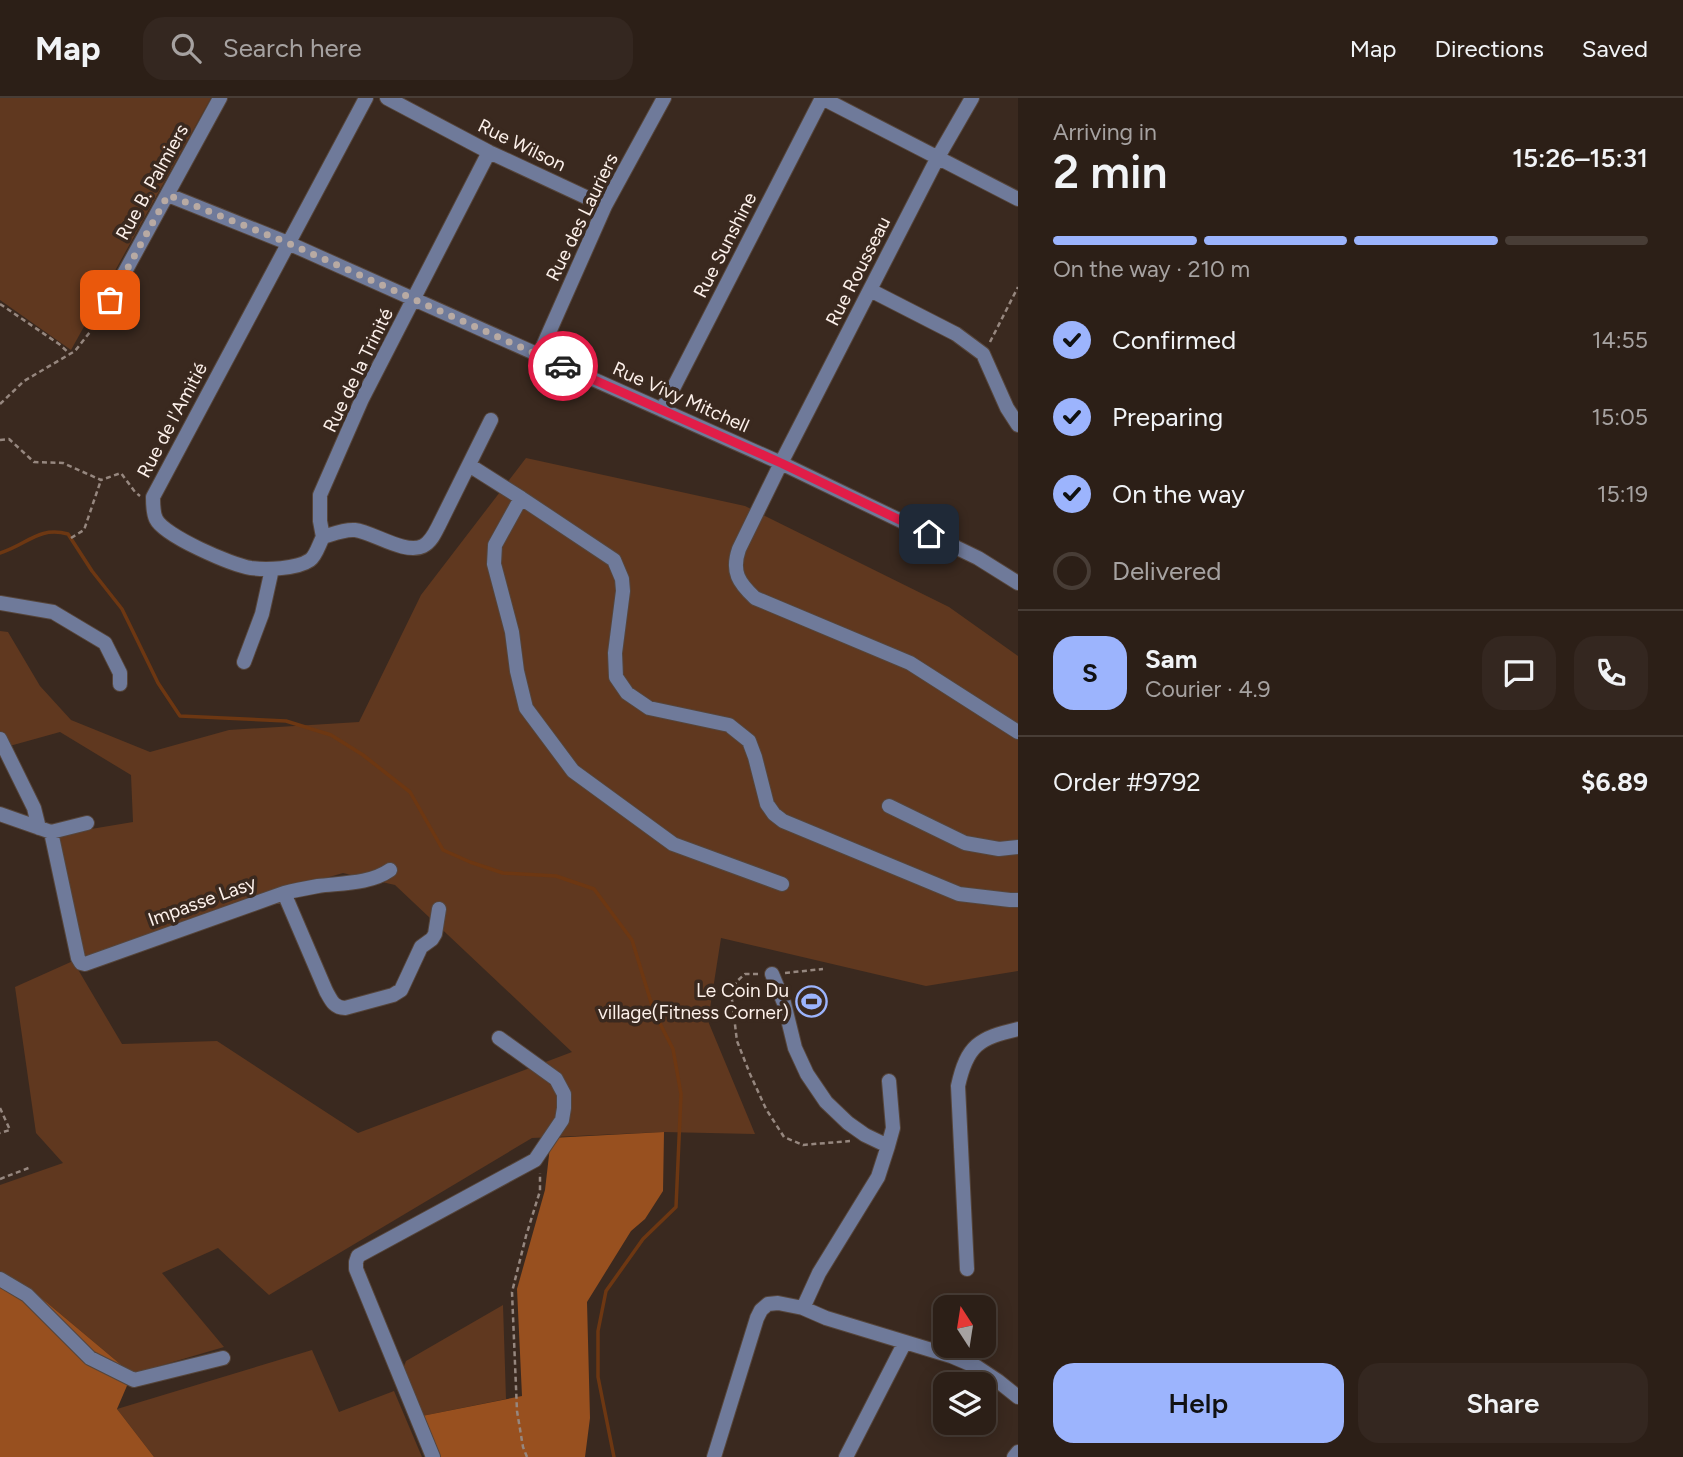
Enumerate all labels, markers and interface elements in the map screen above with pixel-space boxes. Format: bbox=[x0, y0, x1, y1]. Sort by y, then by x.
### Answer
search box bbox=[143, 17, 633, 80]
text: Map bbox=[35, 29, 101, 68]
icon: search bbox=[167, 29, 205, 67]
text: Search here bbox=[223, 32, 362, 64]
text: Map bbox=[1350, 34, 1396, 63]
text: Directions bbox=[1434, 34, 1544, 63]
text: Saved bbox=[1582, 34, 1648, 63]
street label: Rue Wilson bbox=[474, 114, 570, 176]
text: Arriving in bbox=[1053, 118, 1157, 146]
street label: Rue B. Palmiers bbox=[111, 120, 193, 244]
text: 15:26–15:31 bbox=[1512, 142, 1648, 174]
text: 2 min bbox=[1053, 144, 1168, 200]
street label: Rue des Lauriers bbox=[541, 149, 623, 285]
street label: Rue Sunshine bbox=[689, 188, 761, 302]
street label: Rue Rousseau bbox=[821, 213, 895, 329]
text: On the way · 210 m bbox=[1053, 255, 1250, 283]
pin bbox=[80, 270, 140, 330]
icon: bag bbox=[91, 281, 129, 319]
street label: Rue de la Trinité bbox=[318, 304, 398, 436]
icon: check bbox=[1053, 321, 1091, 359]
text: Confirmed bbox=[1112, 324, 1236, 356]
text: 14:55 bbox=[1592, 326, 1648, 354]
courier bbox=[528, 331, 598, 401]
icon: car bbox=[544, 347, 582, 385]
street label: Rue Vivy Mitchell bbox=[609, 357, 753, 437]
street label: Rue de l'Amitié bbox=[132, 358, 212, 482]
icon: check bbox=[1053, 398, 1091, 436]
text: Preparing bbox=[1112, 401, 1223, 433]
text: 15:05 bbox=[1591, 403, 1648, 431]
icon: check bbox=[1053, 475, 1091, 513]
text: On the way bbox=[1112, 478, 1245, 510]
text: 15:19 bbox=[1597, 480, 1648, 508]
pin bbox=[899, 504, 959, 564]
icon: home bbox=[910, 515, 948, 553]
text: Delivered bbox=[1112, 555, 1221, 587]
button: chat bbox=[1482, 636, 1556, 710]
button: phone bbox=[1574, 636, 1648, 710]
text: Sam bbox=[1145, 643, 1197, 675]
text: S bbox=[1082, 657, 1098, 689]
text: Courier · 4.9 bbox=[1145, 675, 1271, 703]
text: Order #9792 bbox=[1053, 766, 1201, 798]
text: $6.89 bbox=[1581, 766, 1648, 798]
street label: Impasse Lasy bbox=[145, 871, 259, 931]
place label: Le Coin Du village(Fitness Corner) bbox=[598, 979, 789, 1024]
sports icon: Le Coin Du village(Fitness Corner) bbox=[795, 984, 829, 1018]
north arrow bbox=[933, 1295, 996, 1358]
map controls bbox=[933, 1295, 996, 1435]
button: Help bbox=[1053, 1363, 1344, 1443]
button: Share bbox=[1358, 1363, 1648, 1443]
button: layers bbox=[933, 1372, 996, 1435]

